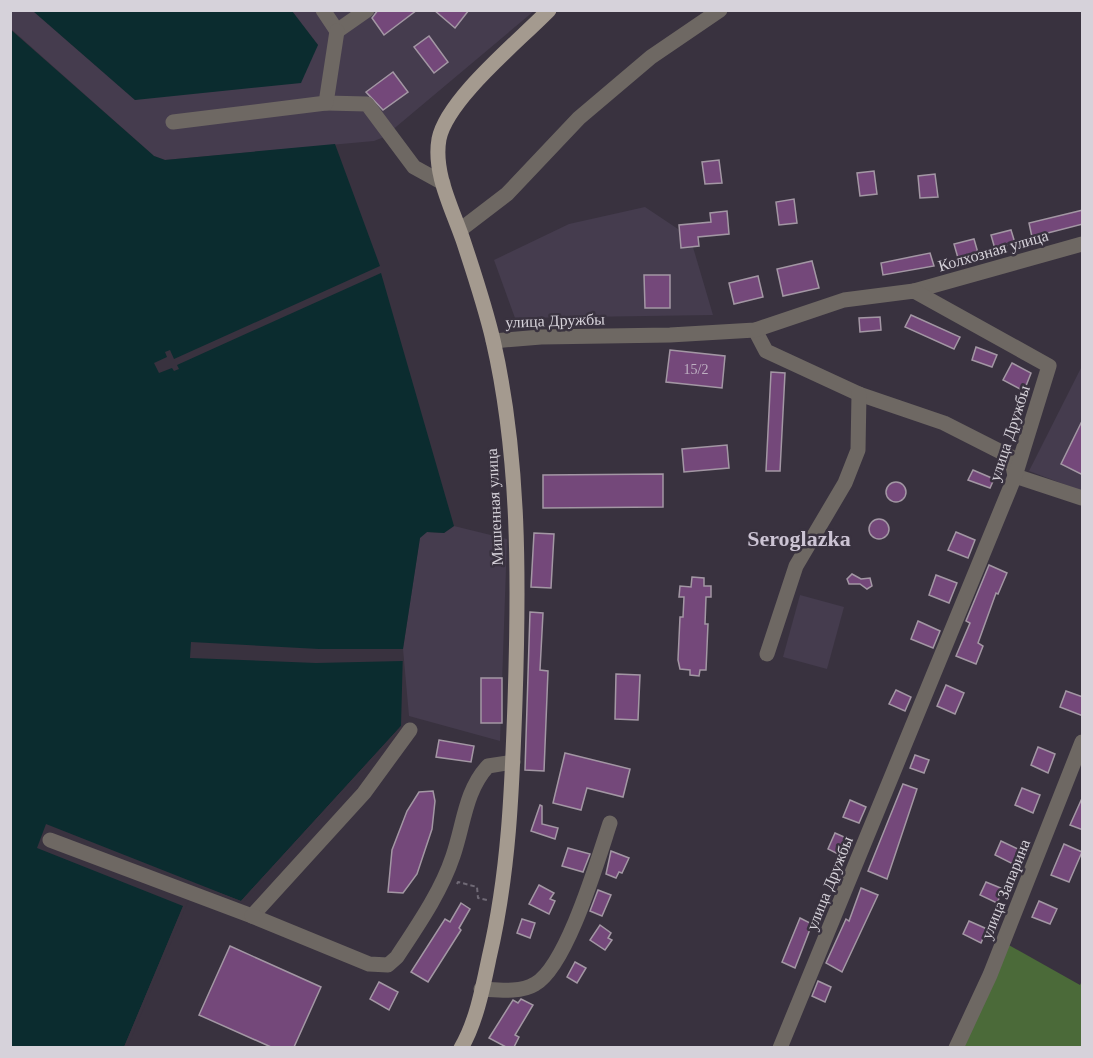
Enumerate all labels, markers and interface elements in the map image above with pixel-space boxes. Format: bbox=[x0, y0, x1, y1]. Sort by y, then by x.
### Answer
street label: Колхозная улица bbox=[936, 227, 1050, 275]
street label: улица Дружбы bbox=[505, 310, 605, 332]
house number: 15/2 bbox=[684, 362, 708, 377]
street label: улица Дружбы bbox=[986, 383, 1034, 484]
street label: Мишенная улица bbox=[483, 448, 507, 566]
district label: Seroglazka bbox=[747, 526, 851, 551]
street label: улица Дружбы bbox=[803, 834, 857, 933]
street label: улица Запарина bbox=[978, 837, 1034, 942]

